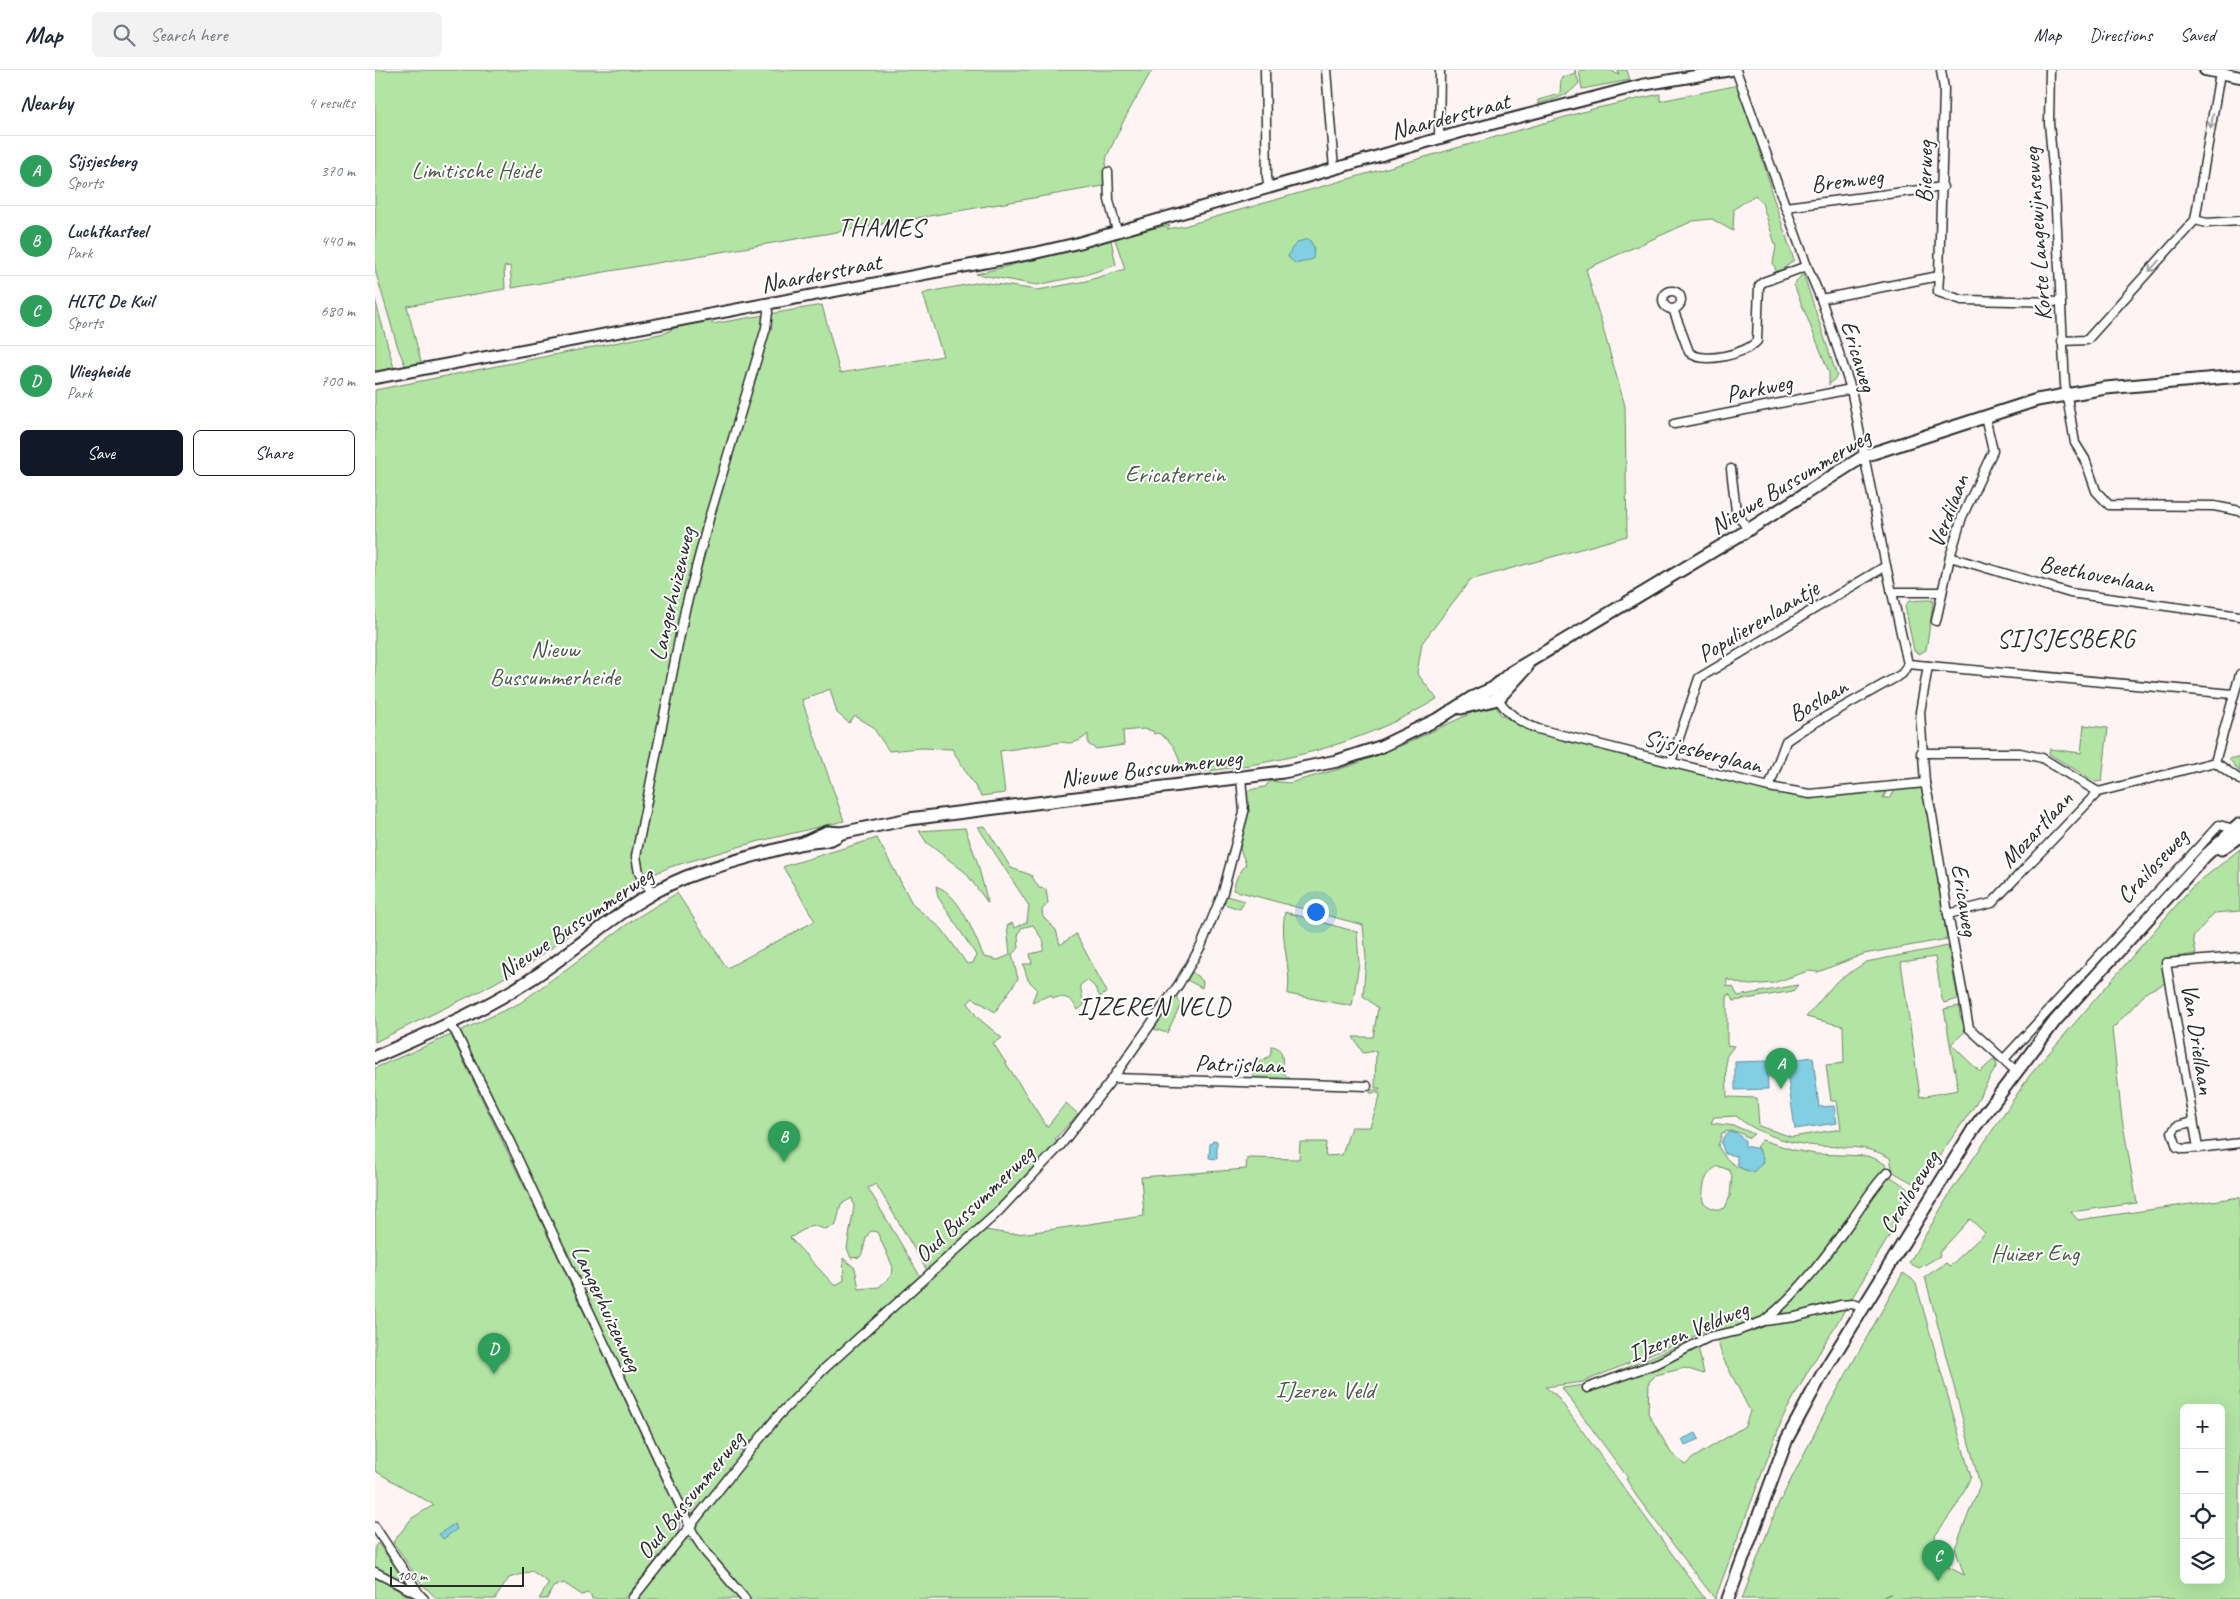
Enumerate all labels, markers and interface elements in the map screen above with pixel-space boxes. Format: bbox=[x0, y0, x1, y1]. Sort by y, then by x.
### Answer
search box bbox=[92, 12, 442, 57]
text: Map bbox=[25, 20, 62, 50]
icon: search bbox=[110, 21, 138, 49]
text: Search here bbox=[150, 23, 228, 47]
text: Map bbox=[2034, 24, 2061, 46]
text: Directions bbox=[2089, 24, 2152, 46]
text: Saved bbox=[2180, 24, 2215, 46]
street label: Naarderstraat bbox=[1387, 85, 1515, 146]
text: Nearby bbox=[20, 90, 73, 116]
text: 4 results bbox=[308, 93, 355, 113]
one-way arrow bbox=[2206, 112, 2216, 128]
street label: Bierweg bbox=[1908, 139, 1940, 203]
street label: Korte Langewijnseweg bbox=[2016, 145, 2058, 322]
text: Sijsjesberg bbox=[67, 149, 137, 173]
park label: Limitische Heide bbox=[411, 155, 543, 185]
text: A bbox=[32, 161, 40, 181]
text: 370 m bbox=[321, 161, 355, 181]
street label: Bremweg bbox=[1809, 161, 1886, 199]
text: Sports bbox=[67, 173, 103, 193]
district label: THAMES bbox=[838, 212, 928, 244]
text: Luchtkasteel bbox=[67, 219, 147, 243]
text: B bbox=[32, 231, 40, 251]
text: 440 m bbox=[321, 231, 355, 251]
text: Park bbox=[67, 243, 92, 263]
street label: Naarderstraat bbox=[758, 246, 886, 299]
one-way arrow bbox=[2148, 259, 2159, 272]
text: HLTC De Kuil bbox=[67, 289, 153, 313]
text: C bbox=[32, 301, 40, 321]
text: 680 m bbox=[321, 301, 355, 321]
text: Sports bbox=[67, 313, 103, 333]
street label: Ericaweg bbox=[1834, 317, 1884, 397]
text: Vliegheide bbox=[67, 359, 130, 383]
street label: Parkweg bbox=[1723, 367, 1796, 409]
text: D bbox=[31, 371, 41, 391]
text: 700 m bbox=[321, 371, 355, 391]
text: Park bbox=[67, 383, 92, 403]
street label: Nieuwe Bussummerweg bbox=[1704, 420, 1878, 541]
button: Save bbox=[20, 430, 183, 476]
button: Share bbox=[193, 430, 355, 476]
park label: Ericaterrein bbox=[1125, 459, 1226, 489]
street label: Verdilaan bbox=[1920, 469, 1976, 552]
street label: Langerhuizenweg bbox=[642, 522, 702, 664]
street label: Beethovenlaan bbox=[2037, 548, 2158, 600]
street label: Populierenlaantje bbox=[1692, 572, 1826, 669]
district label: SIJSJESBERG bbox=[1997, 623, 2137, 655]
park label: Nieuw Bussummerheide bbox=[490, 634, 622, 692]
street label: Boslaan bbox=[1783, 671, 1854, 729]
street label: Sijsjesberglaan bbox=[1641, 722, 1766, 780]
street label: Nieuwe Bussummerweg bbox=[1059, 742, 1246, 794]
street label: Mozartlaan bbox=[1993, 784, 2079, 874]
street label: Crailoseweg bbox=[2110, 820, 2196, 910]
street label: Nieuwe Bussummerweg bbox=[491, 858, 661, 986]
street label: Ericaweg bbox=[1944, 862, 1986, 940]
your location bbox=[1303, 899, 1329, 925]
street label: Van Driellaan bbox=[2174, 982, 2222, 1097]
district label: IJZEREN VELD bbox=[1077, 991, 1232, 1023]
street label: Patrijslaan bbox=[1195, 1047, 1287, 1081]
pin: A bbox=[1765, 1048, 1797, 1089]
pin: B bbox=[768, 1121, 800, 1162]
street label: Oud Bussummerweg bbox=[907, 1137, 1042, 1269]
street label: Crailoseweg bbox=[1872, 1143, 1947, 1239]
park label: Huizer Eng bbox=[1991, 1238, 2081, 1268]
street label: Langerhuizenweg bbox=[565, 1240, 650, 1378]
street label: IJzeren Veldweg bbox=[1623, 1293, 1754, 1369]
pin: D bbox=[478, 1333, 510, 1374]
park label: IJzeren Veld bbox=[1276, 1375, 1378, 1405]
map controls bbox=[2180, 1404, 2225, 1584]
button: + bbox=[2180, 1404, 2225, 1449]
street label: Oud Bussummerweg bbox=[629, 1423, 752, 1565]
button: − bbox=[2180, 1449, 2225, 1494]
button: locate bbox=[2180, 1494, 2225, 1539]
button: layers bbox=[2180, 1539, 2225, 1584]
pin: C bbox=[1922, 1540, 1954, 1581]
scale bar bbox=[390, 1564, 524, 1587]
text: 100 m bbox=[397, 1567, 427, 1584]

